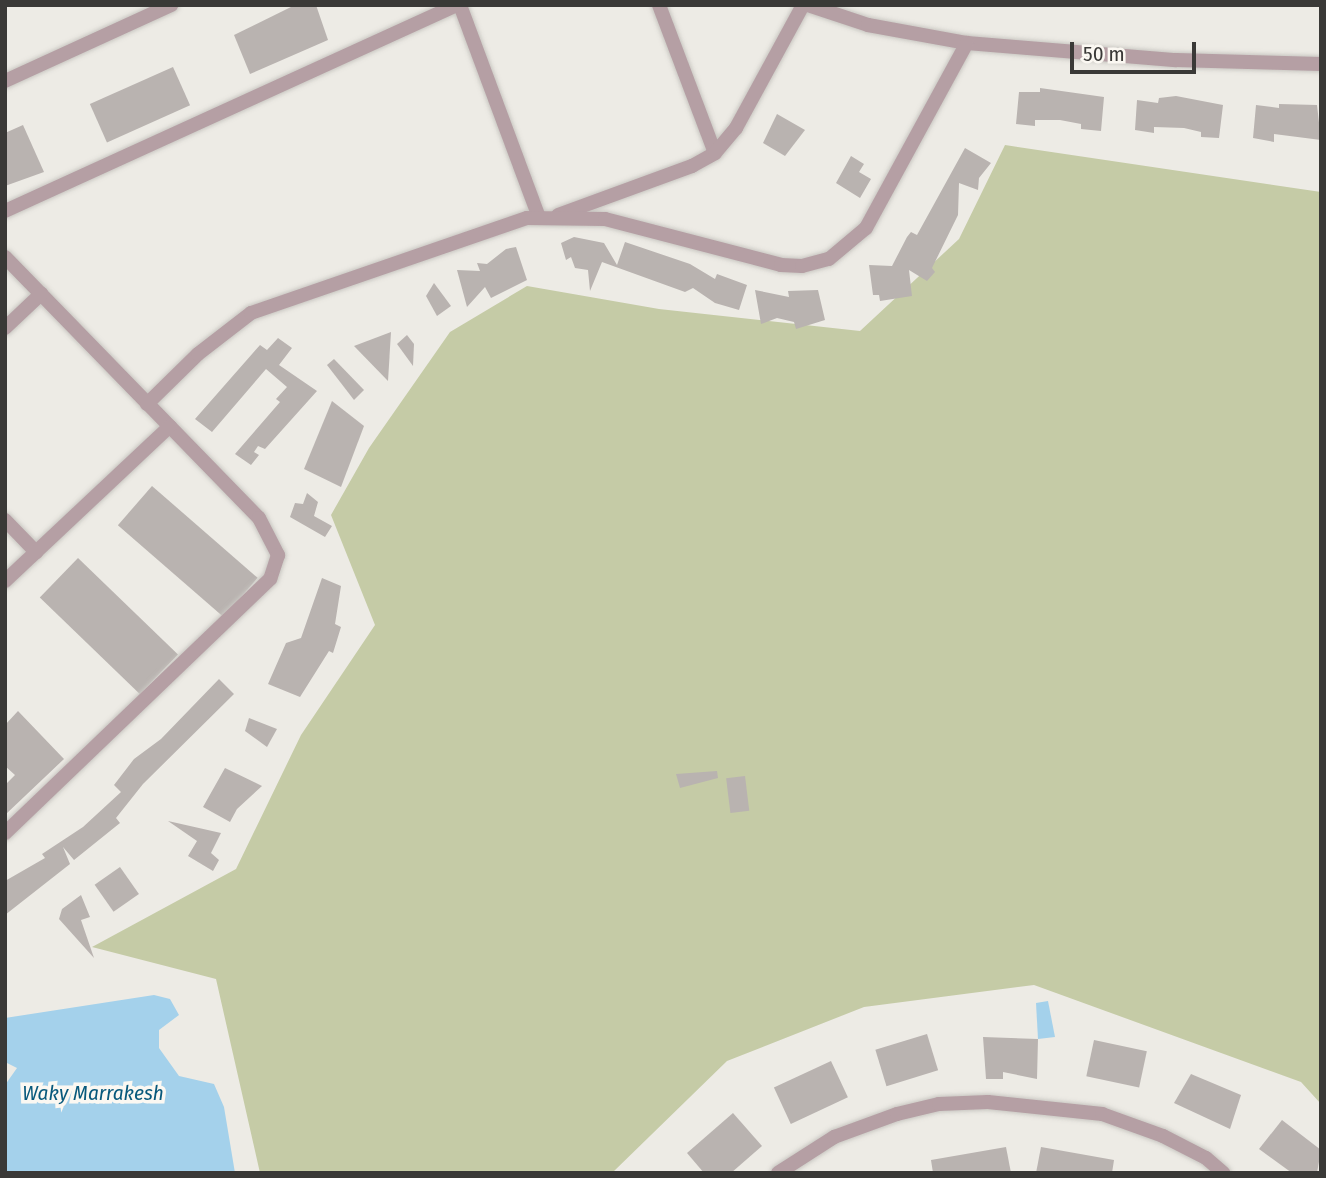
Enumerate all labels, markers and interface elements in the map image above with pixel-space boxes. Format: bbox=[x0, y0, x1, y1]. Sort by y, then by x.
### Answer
scale bar bbox=[1074, 28, 1200, 72]
text: 50 m bbox=[1083, 41, 1125, 67]
water label: Waky Marrakesh bbox=[22, 1080, 164, 1106]

